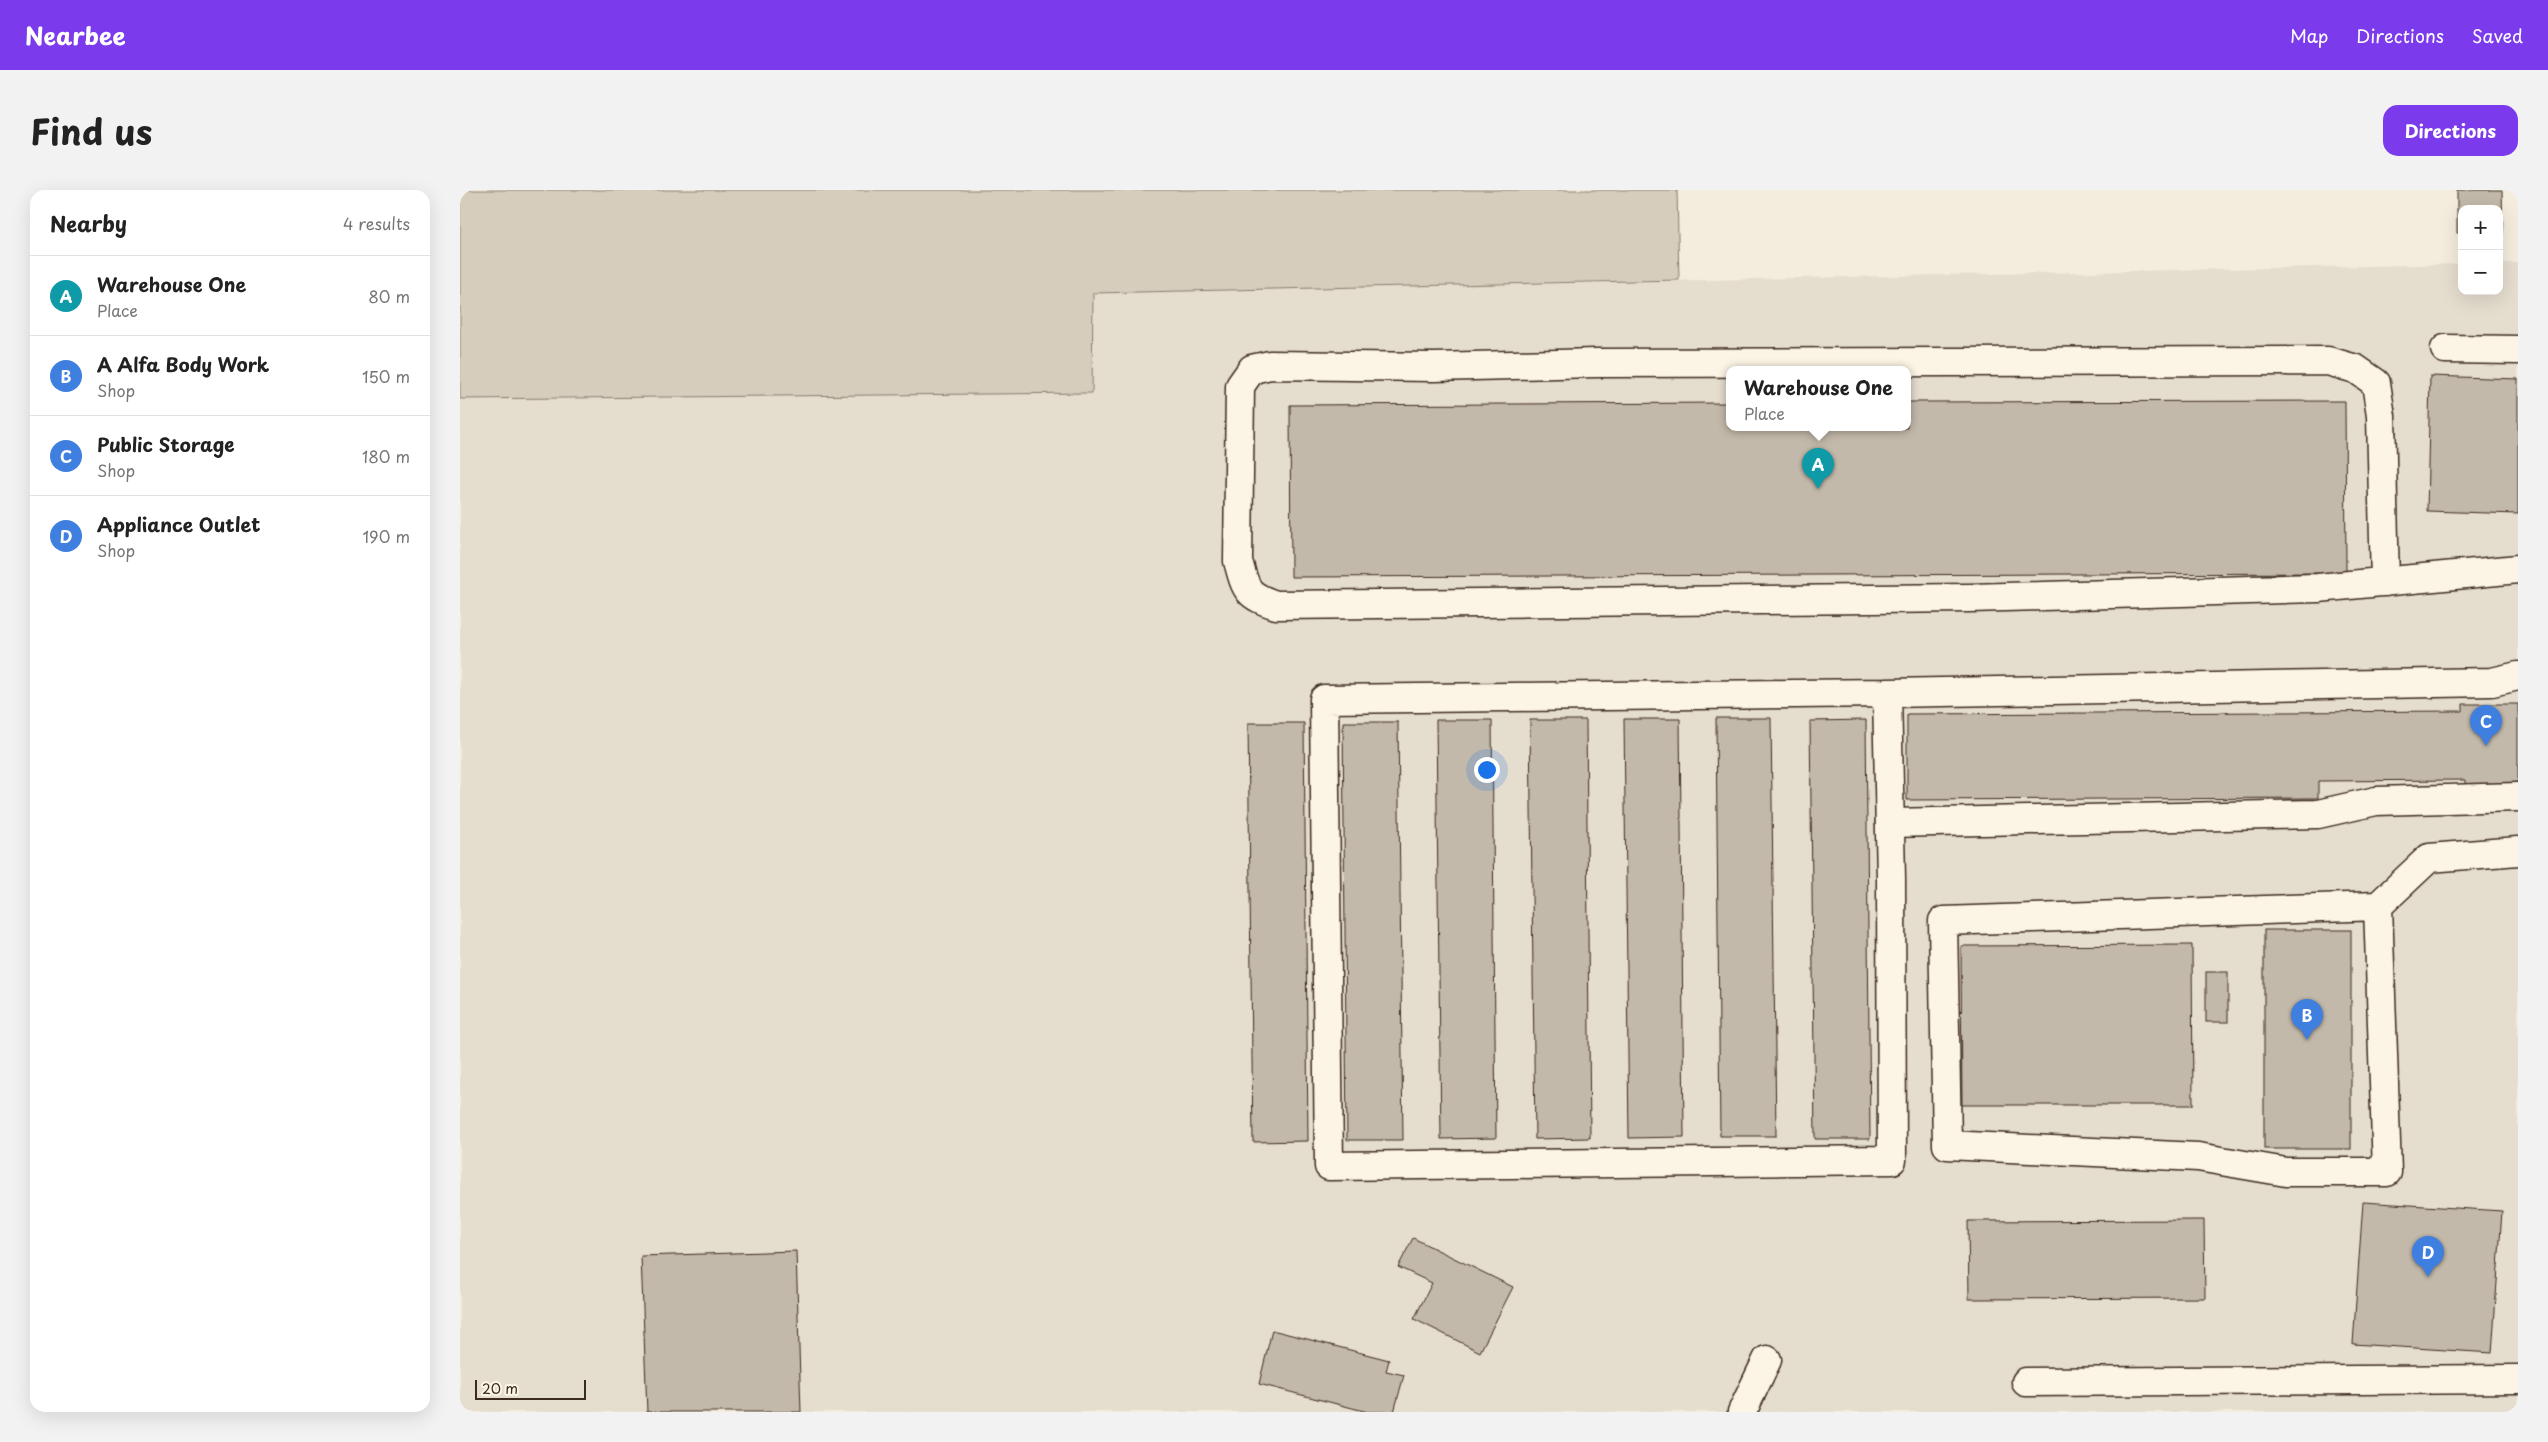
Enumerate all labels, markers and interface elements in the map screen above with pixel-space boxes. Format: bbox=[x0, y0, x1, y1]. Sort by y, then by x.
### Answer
text: Nearbee bbox=[25, 17, 126, 53]
text: Map bbox=[2290, 22, 2328, 49]
text: Directions bbox=[2356, 22, 2444, 49]
text: Saved bbox=[2472, 22, 2523, 49]
text: Find us bbox=[30, 104, 152, 157]
button: Directions bbox=[2383, 105, 2518, 156]
map controls bbox=[2458, 205, 2503, 295]
button: + bbox=[2458, 205, 2503, 250]
text: Nearby bbox=[50, 207, 127, 239]
text: 4 results bbox=[343, 211, 410, 235]
button: − bbox=[2458, 250, 2503, 295]
text: Warehouse One bbox=[97, 270, 246, 298]
text: A bbox=[60, 284, 72, 308]
text: 80 m bbox=[368, 284, 410, 308]
text: Place bbox=[97, 298, 138, 322]
text: A Alfa Body Work bbox=[97, 350, 269, 378]
text: B bbox=[61, 364, 71, 388]
text: 150 m bbox=[362, 364, 410, 388]
popup bbox=[1726, 366, 1911, 431]
text: Warehouse One bbox=[1744, 373, 1893, 401]
text: Shop bbox=[97, 378, 135, 402]
text: Place bbox=[1744, 401, 1785, 425]
text: Public Storage bbox=[97, 430, 235, 458]
text: C bbox=[60, 444, 72, 468]
text: 180 m bbox=[362, 444, 410, 468]
pin: A bbox=[1802, 448, 1834, 489]
text: Shop bbox=[97, 458, 135, 482]
text: Appliance Outlet bbox=[97, 510, 260, 538]
text: D bbox=[60, 524, 72, 548]
text: 190 m bbox=[362, 524, 410, 548]
text: Shop bbox=[97, 538, 135, 562]
pin: C bbox=[2470, 705, 2502, 746]
your location bbox=[1474, 757, 1500, 783]
pin: B bbox=[2291, 999, 2323, 1040]
pin: D bbox=[2412, 1236, 2444, 1277]
scale bar bbox=[475, 1377, 586, 1400]
text: 20 m bbox=[482, 1378, 518, 1399]

